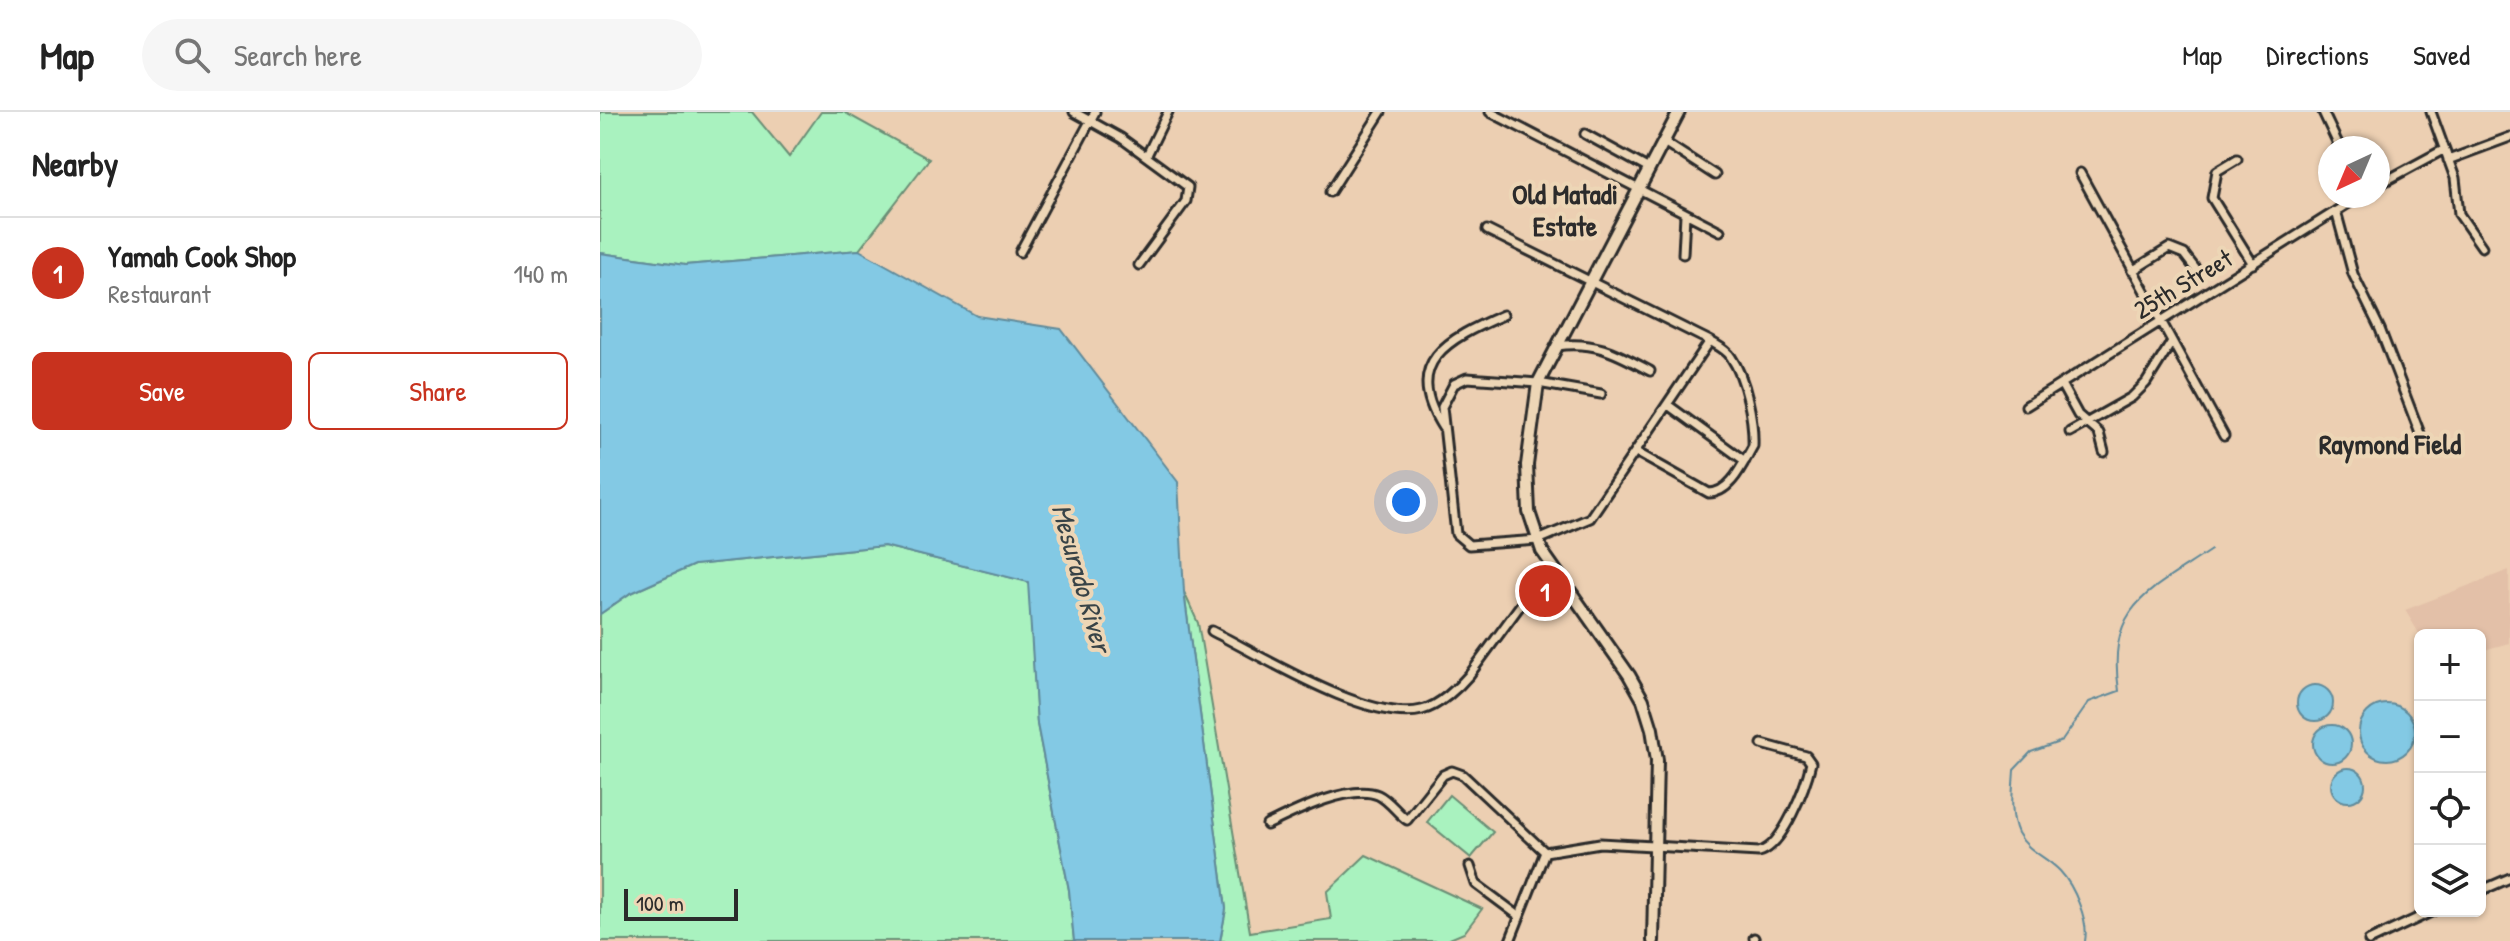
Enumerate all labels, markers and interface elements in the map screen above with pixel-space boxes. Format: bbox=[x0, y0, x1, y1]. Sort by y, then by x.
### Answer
search box bbox=[142, 19, 702, 91]
text: Map bbox=[40, 29, 94, 81]
icon: search bbox=[170, 33, 214, 77]
text: Search here bbox=[234, 35, 362, 75]
text: Map bbox=[2182, 36, 2222, 74]
text: Directions bbox=[2266, 36, 2369, 74]
text: Saved bbox=[2413, 36, 2470, 74]
north arrow bbox=[2318, 136, 2390, 208]
text: Nearby bbox=[32, 141, 118, 187]
district label: Old Matadi Estate bbox=[1512, 175, 1618, 245]
text: Yamah Cook Shop bbox=[108, 236, 296, 276]
street label: 25th Street bbox=[2127, 240, 2240, 327]
text: 1 bbox=[53, 256, 63, 291]
text: 140 m bbox=[514, 256, 568, 291]
text: Restaurant bbox=[108, 276, 211, 311]
button: Save bbox=[32, 352, 292, 430]
button: Share bbox=[308, 352, 568, 430]
district label: Raymond Field bbox=[2319, 425, 2461, 464]
your location bbox=[1386, 482, 1426, 522]
water label: Mesurado River bbox=[1043, 500, 1122, 660]
pin: 1 bbox=[1519, 561, 1571, 621]
map controls bbox=[2414, 629, 2486, 917]
button: + bbox=[2414, 629, 2486, 701]
button: − bbox=[2414, 701, 2486, 773]
button: locate bbox=[2414, 773, 2486, 845]
button: layers bbox=[2414, 845, 2486, 917]
scale bar bbox=[624, 885, 738, 921]
text: 100 m bbox=[636, 888, 684, 918]

